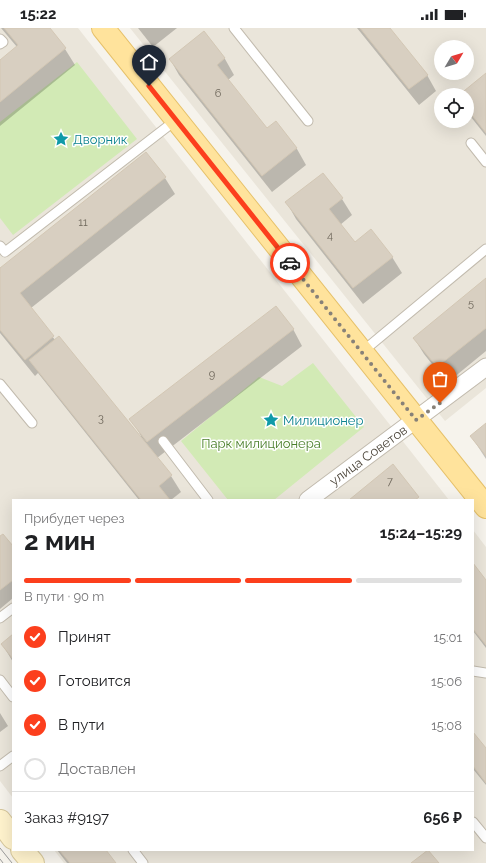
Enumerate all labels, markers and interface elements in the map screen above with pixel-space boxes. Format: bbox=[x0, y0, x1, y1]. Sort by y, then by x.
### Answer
text: 15:22 bbox=[20, 5, 56, 23]
north arrow bbox=[434, 40, 474, 80]
map controls bbox=[434, 40, 474, 128]
pin bbox=[132, 45, 166, 86]
icon: home bbox=[138, 51, 160, 73]
house number: 6 bbox=[215, 87, 222, 100]
button: locate bbox=[434, 88, 474, 128]
place icon: Дворник bbox=[52, 130, 70, 148]
place label: Дворник bbox=[73, 132, 128, 147]
house number: 11 bbox=[78, 216, 88, 229]
house number: 4 bbox=[327, 229, 333, 242]
courier bbox=[270, 243, 310, 283]
icon: car bbox=[279, 252, 301, 274]
house number: 5 bbox=[468, 297, 474, 310]
pin bbox=[423, 362, 457, 403]
house number: 9 bbox=[209, 368, 215, 381]
icon: bag bbox=[429, 368, 451, 390]
place icon: Милиционер bbox=[262, 411, 280, 429]
house number: 3 bbox=[98, 412, 104, 425]
place label: Милиционер bbox=[283, 413, 363, 428]
street label: улица Советов bbox=[327, 422, 410, 489]
park label: Парк милиционера bbox=[201, 436, 321, 451]
house number: 7 bbox=[387, 475, 393, 488]
text: Прибудет через bbox=[24, 511, 124, 526]
text: 15:24–15:29 bbox=[380, 524, 462, 542]
text: 2 мин bbox=[24, 526, 96, 556]
text: В пути · 90 m bbox=[24, 589, 104, 604]
icon: check bbox=[24, 626, 46, 648]
text: Принят bbox=[58, 628, 111, 646]
text: 15:01 bbox=[433, 630, 462, 645]
icon: check bbox=[24, 670, 46, 692]
text: Готовится bbox=[58, 672, 131, 690]
text: 15:06 bbox=[431, 674, 462, 689]
icon: check bbox=[24, 714, 46, 736]
text: В пути bbox=[58, 716, 105, 734]
text: 15:08 bbox=[431, 718, 462, 733]
text: Доставлен bbox=[58, 760, 136, 778]
text: Заказ #9197 bbox=[24, 809, 109, 827]
text: 656 ₽ bbox=[423, 809, 462, 827]

